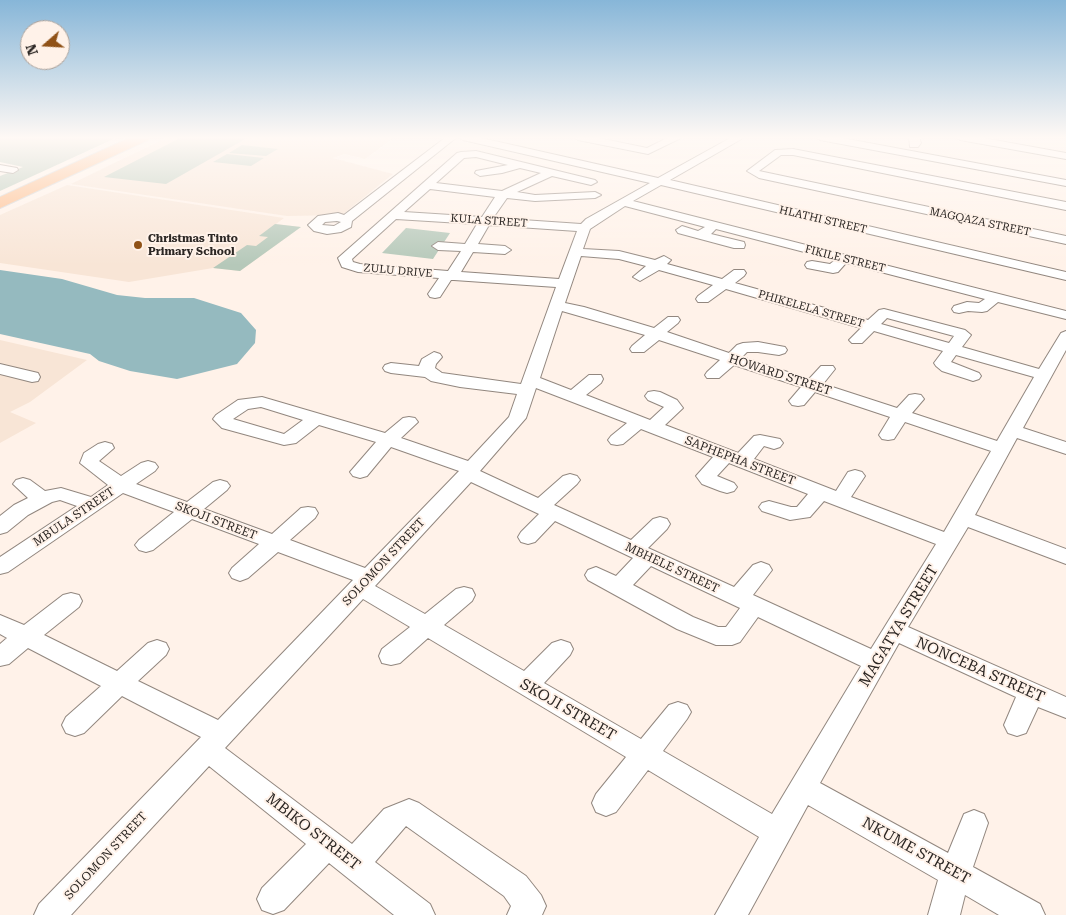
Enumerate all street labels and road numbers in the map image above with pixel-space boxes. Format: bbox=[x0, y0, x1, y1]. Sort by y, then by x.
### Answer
street label: HLATHI STREET bbox=[778, 203, 868, 237]
street label: MAGQAZA STREET bbox=[928, 205, 1032, 239]
street label: KULA STREET bbox=[450, 212, 528, 230]
street label: FIKILE STREET bbox=[803, 243, 887, 275]
street label: ZULU DRIVE bbox=[363, 261, 433, 281]
street label: PHIKELELA STREET bbox=[757, 288, 865, 330]
street label: HOWARD STREET bbox=[727, 352, 833, 398]
street label: SAPHEPHA STREET bbox=[683, 433, 797, 489]
street label: MBULA STREET bbox=[31, 484, 117, 550]
street label: SKOJI STREET bbox=[173, 499, 259, 543]
street label: SOLOMON STREET bbox=[340, 515, 428, 609]
street label: MBHELE STREET bbox=[623, 540, 721, 596]
street label: MAGATYA STREET bbox=[856, 562, 942, 690]
street label: NONCEBA STREET bbox=[913, 633, 1047, 707]
street label: SKOJI STREET bbox=[517, 675, 619, 745]
street label: MBIKO STREET bbox=[262, 790, 364, 874]
street label: SOLOMON STREET bbox=[62, 809, 150, 903]
street label: NKUME STREET bbox=[859, 814, 973, 888]

